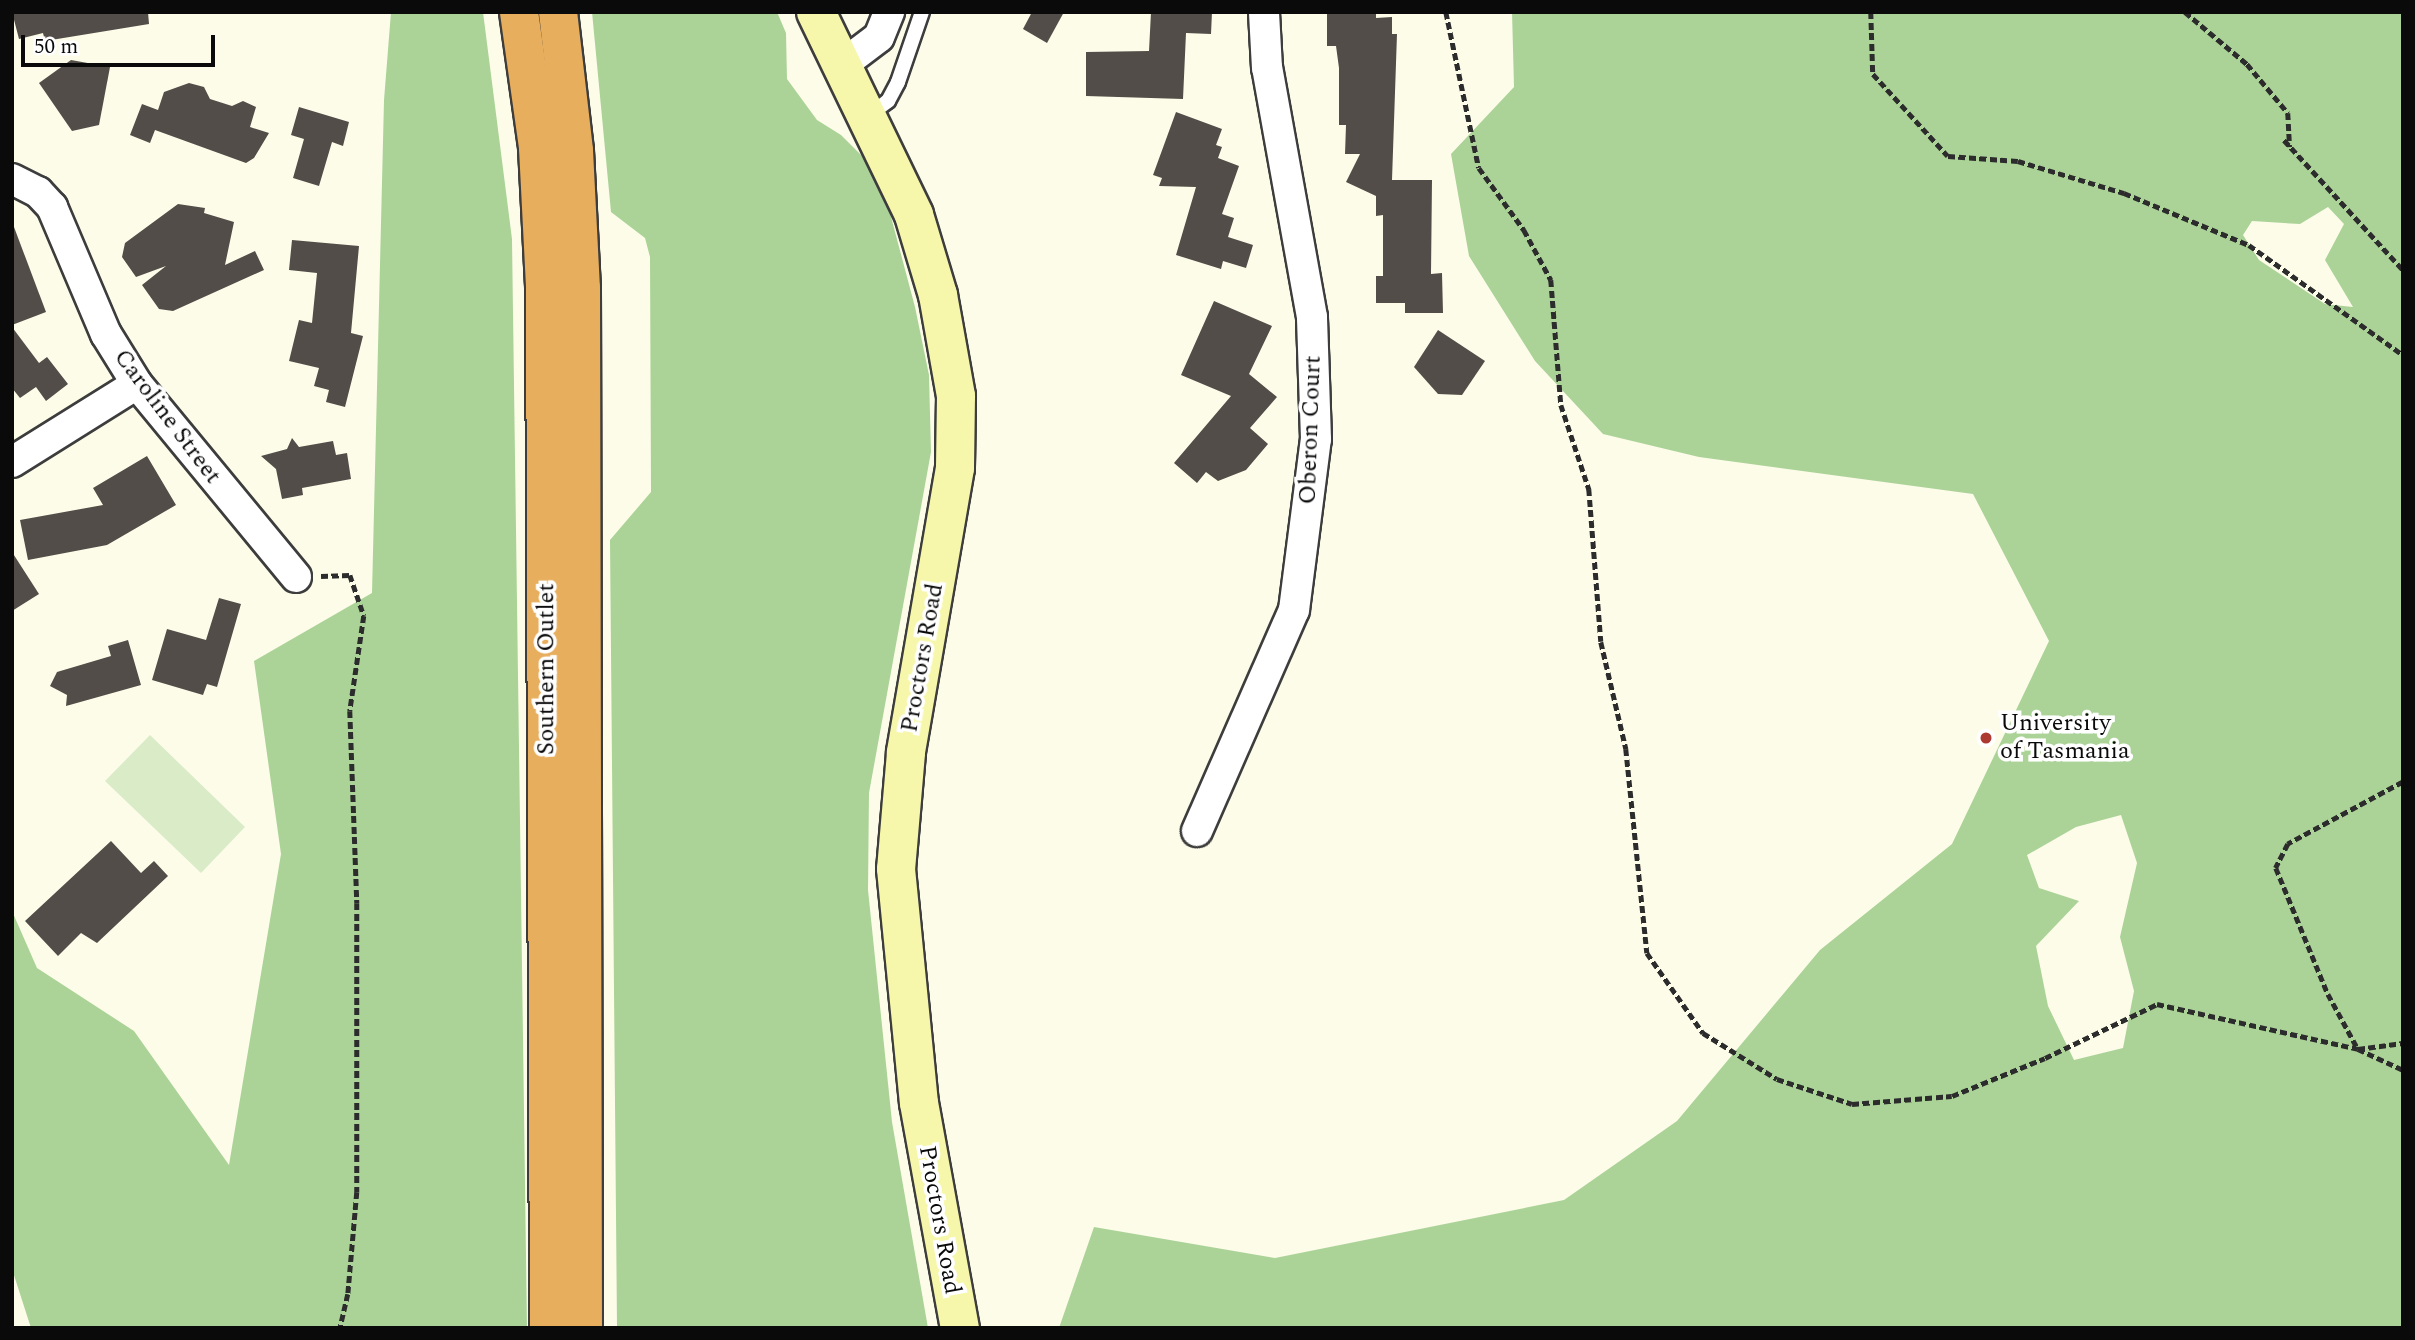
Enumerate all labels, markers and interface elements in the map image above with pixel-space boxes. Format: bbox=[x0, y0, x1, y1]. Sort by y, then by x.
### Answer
scale bar bbox=[24, 21, 219, 65]
text: 50 m bbox=[34, 31, 78, 63]
street label: Caroline Street bbox=[107, 344, 227, 490]
street label: Oberon Court bbox=[1294, 355, 1328, 505]
street label: Proctors Road bbox=[896, 581, 950, 735]
street label: Southern Outlet bbox=[533, 583, 561, 755]
place label: University of Tasmania bbox=[2000, 710, 2130, 766]
marker: University of Tasmania bbox=[1978, 730, 1994, 746]
street label: Proctors Road bbox=[912, 1143, 966, 1297]

